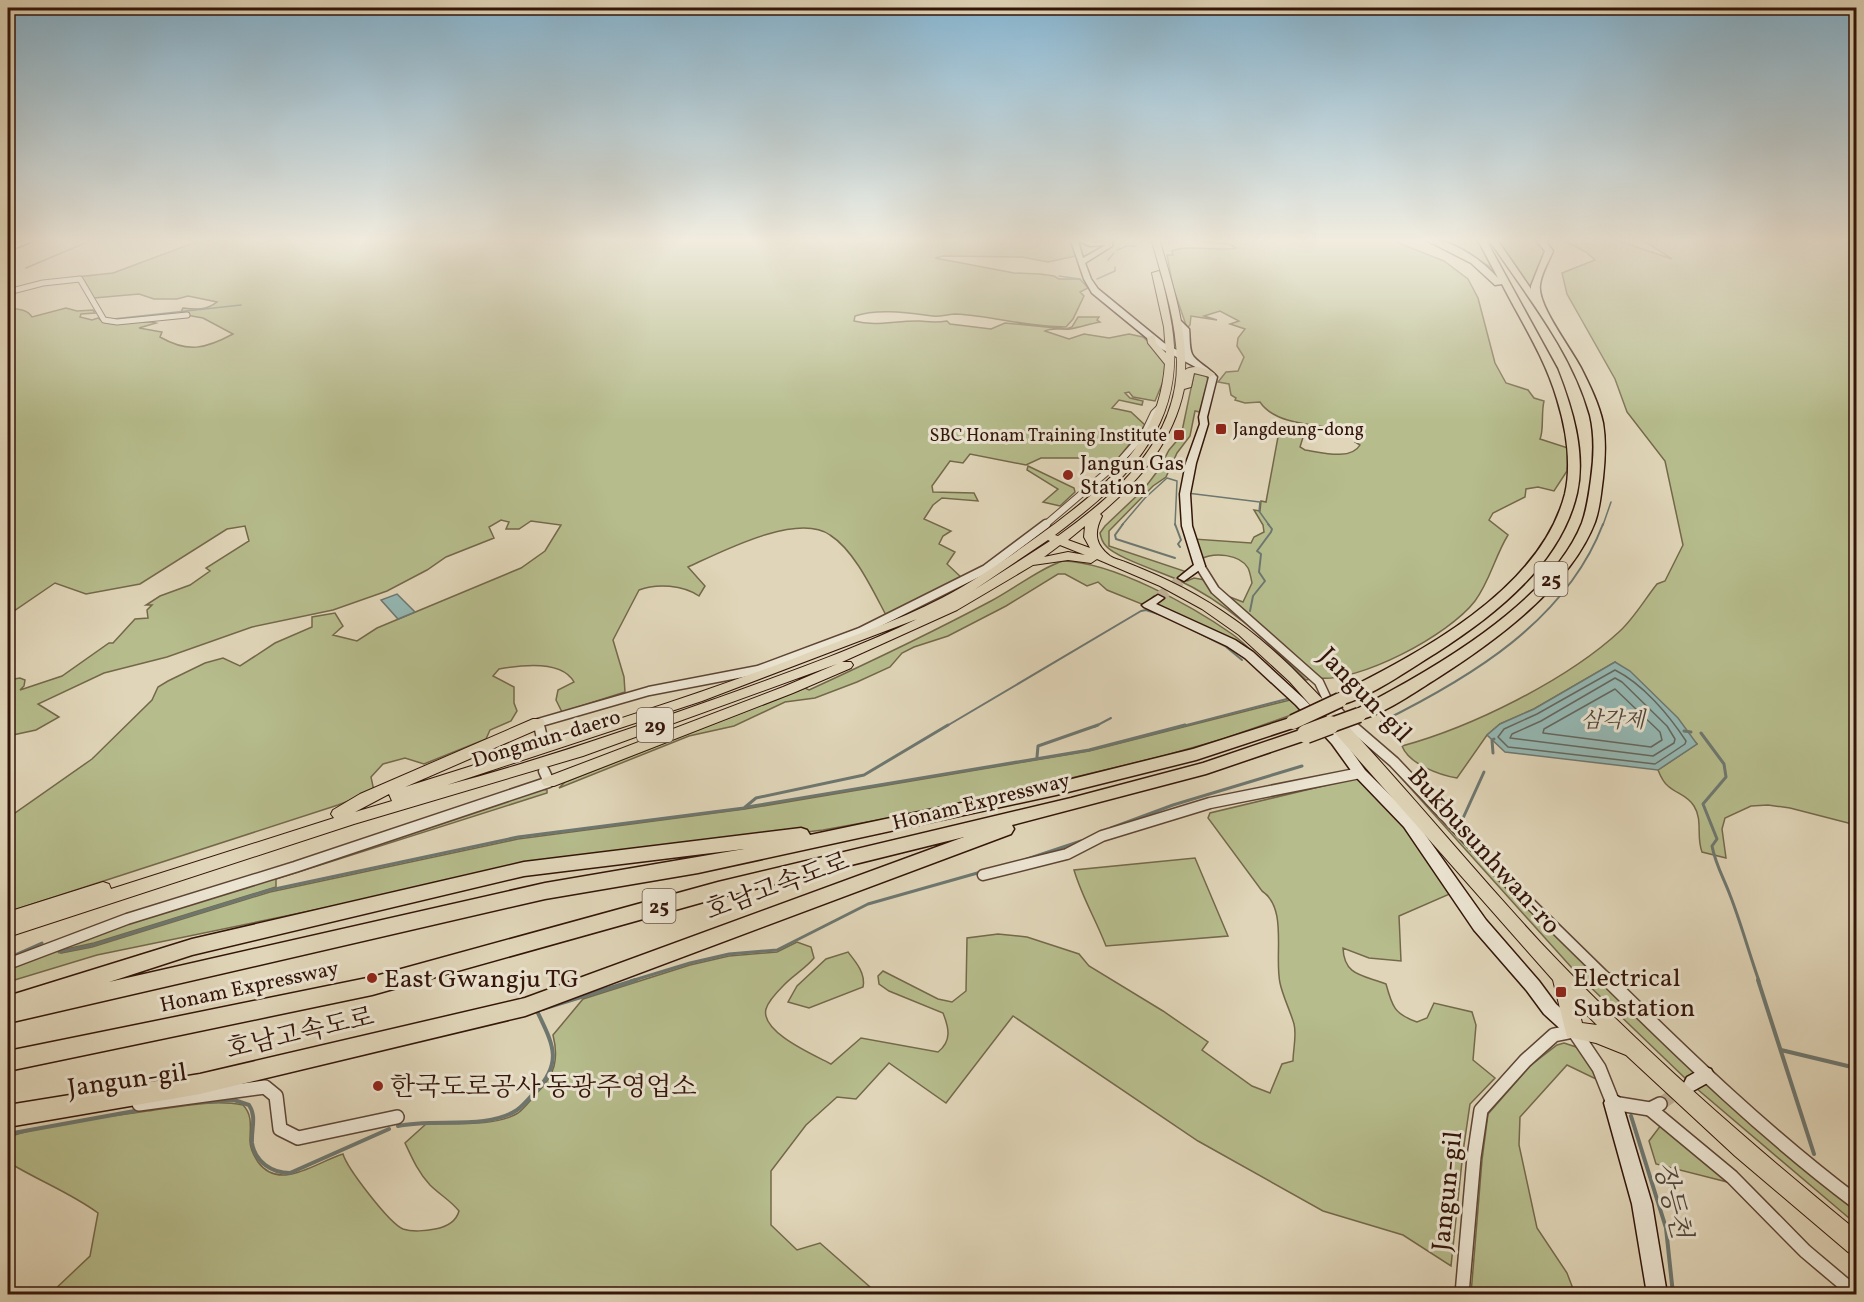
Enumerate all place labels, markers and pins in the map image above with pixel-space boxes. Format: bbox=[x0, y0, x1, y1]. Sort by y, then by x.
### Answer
place label: Jangdeung-dong bbox=[1233, 418, 1364, 443]
marker: Jangdeung-dong bbox=[1214, 422, 1228, 436]
place label: SBC Honam Training Institute bbox=[930, 424, 1167, 449]
marker: SBC Honam Training Institute bbox=[1172, 428, 1186, 442]
place label: Jangun Gas Station bbox=[1080, 450, 1184, 503]
marker: Jangun Gas Station bbox=[1061, 468, 1075, 482]
place label: Electrical Substation bbox=[1573, 961, 1695, 1027]
place label: East Gwangju TG bbox=[384, 962, 579, 998]
marker: East Gwangju TG bbox=[365, 971, 379, 985]
marker: Electrical Substation bbox=[1554, 985, 1568, 999]
place label: 한국도로공사 동광주영업소 bbox=[390, 1070, 697, 1106]
marker: 한국도로공사 동광주영업소 bbox=[371, 1079, 385, 1093]

